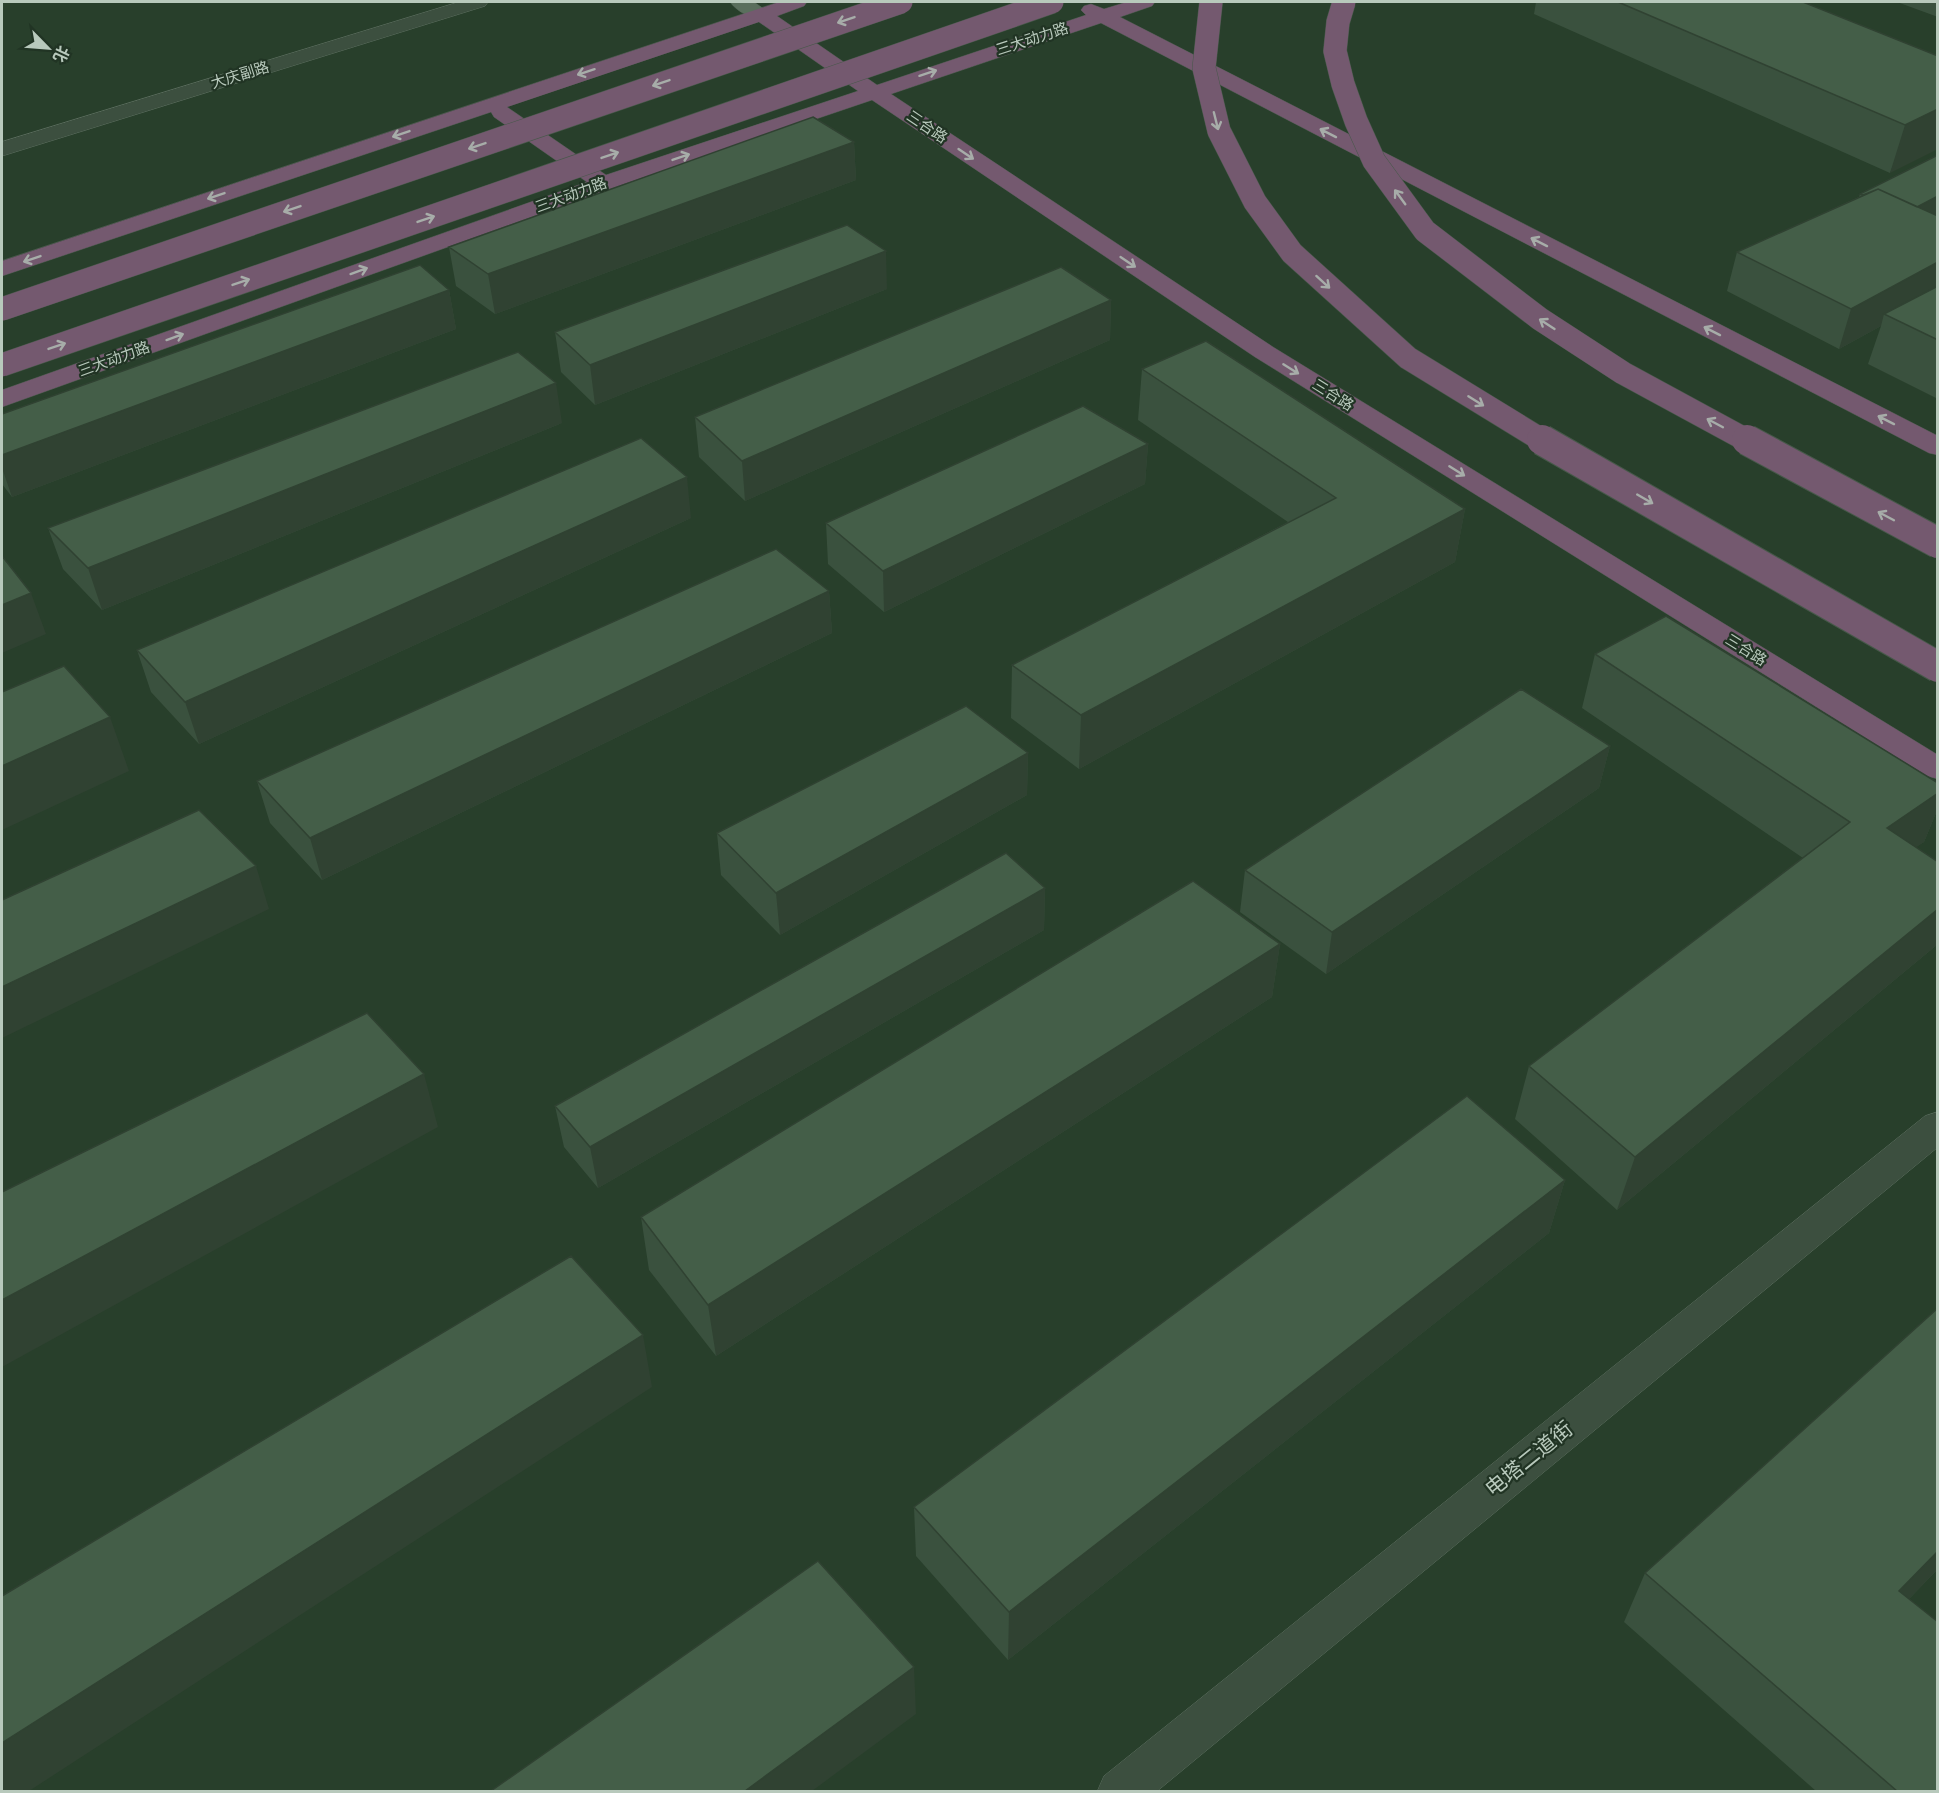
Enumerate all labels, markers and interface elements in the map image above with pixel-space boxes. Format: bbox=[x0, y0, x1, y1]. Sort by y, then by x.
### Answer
one-way arrow bbox=[837, 16, 856, 27]
north arrow bbox=[18, 18, 78, 78]
street label: 三大动力路 bbox=[994, 19, 1070, 59]
text: 北 bbox=[49, 43, 73, 65]
street label: 大庆副路 bbox=[209, 58, 271, 92]
one-way arrow bbox=[577, 67, 596, 78]
one-way arrow bbox=[918, 67, 937, 78]
one-way arrow bbox=[652, 79, 671, 90]
street label: 三合路 bbox=[903, 107, 951, 147]
one-way arrow bbox=[1211, 111, 1223, 130]
one-way arrow bbox=[1320, 127, 1338, 138]
one-way arrow bbox=[392, 129, 411, 140]
one-way arrow bbox=[468, 141, 487, 152]
one-way arrow bbox=[600, 148, 619, 159]
one-way arrow bbox=[957, 148, 974, 160]
one-way arrow bbox=[671, 150, 690, 161]
street label: 三大动力路 bbox=[533, 174, 609, 216]
one-way arrow bbox=[1394, 190, 1407, 206]
one-way arrow bbox=[207, 192, 226, 203]
one-way arrow bbox=[283, 204, 302, 215]
one-way arrow bbox=[416, 212, 434, 223]
one-way arrow bbox=[1531, 236, 1548, 248]
one-way arrow bbox=[23, 254, 42, 265]
one-way arrow bbox=[1119, 256, 1136, 268]
one-way arrow bbox=[349, 265, 368, 276]
one-way arrow bbox=[1315, 274, 1330, 288]
one-way arrow bbox=[231, 276, 250, 287]
one-way arrow bbox=[1539, 318, 1555, 330]
one-way arrow bbox=[1704, 325, 1722, 336]
one-way arrow bbox=[165, 330, 184, 341]
street label: 三大动力路 bbox=[76, 338, 152, 380]
one-way arrow bbox=[47, 339, 66, 350]
one-way arrow bbox=[1282, 363, 1299, 375]
street label: 三合路 bbox=[1309, 375, 1357, 415]
one-way arrow bbox=[1467, 396, 1484, 408]
one-way arrow bbox=[1877, 414, 1895, 426]
one-way arrow bbox=[1706, 417, 1724, 428]
one-way arrow bbox=[1448, 466, 1465, 478]
one-way arrow bbox=[1636, 493, 1653, 505]
one-way arrow bbox=[1878, 510, 1895, 522]
street label: 三合路 bbox=[1722, 630, 1770, 670]
street label: 电塔二道街 bbox=[1480, 1416, 1577, 1501]

